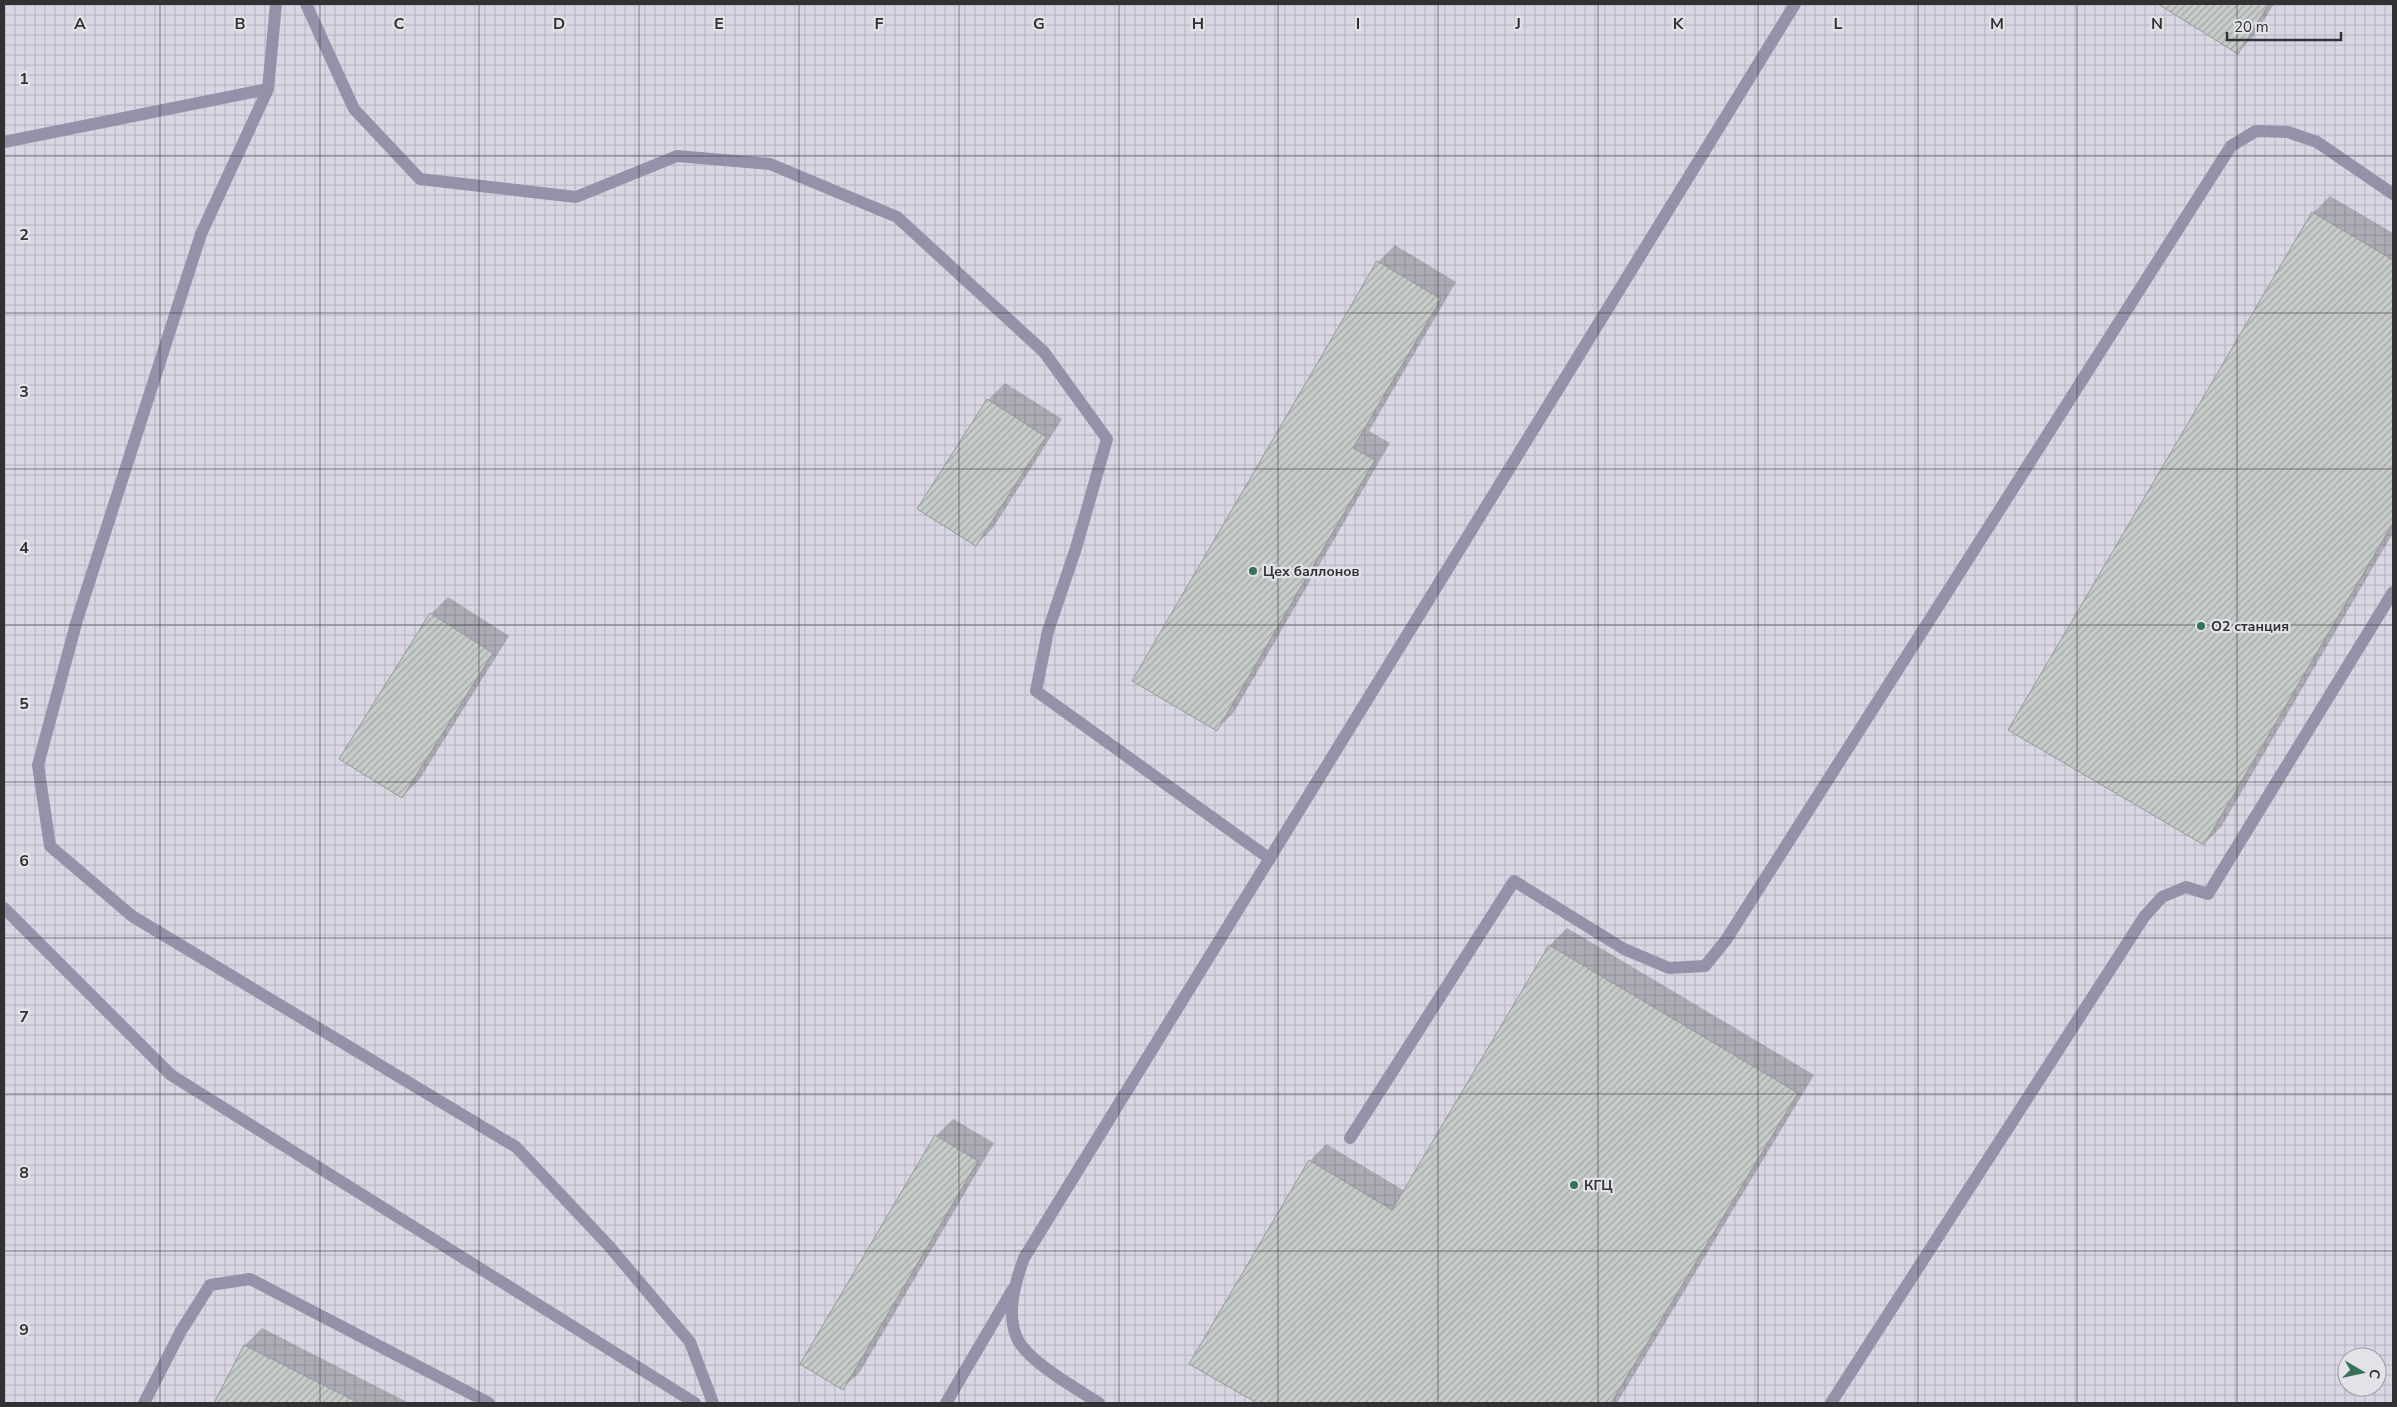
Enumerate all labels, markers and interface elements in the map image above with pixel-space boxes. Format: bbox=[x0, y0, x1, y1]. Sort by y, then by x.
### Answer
scale bar bbox=[2227, 10, 2341, 42]
text: A bbox=[74, 13, 86, 35]
text: B bbox=[234, 13, 246, 35]
text: C bbox=[394, 13, 405, 35]
text: D bbox=[553, 13, 565, 35]
text: E bbox=[714, 13, 724, 35]
text: F bbox=[875, 13, 884, 35]
text: G bbox=[1033, 13, 1045, 35]
text: H bbox=[1192, 13, 1204, 35]
text: I bbox=[1356, 13, 1360, 35]
text: J bbox=[1514, 13, 1521, 35]
text: K bbox=[1673, 13, 1685, 35]
text: L bbox=[1834, 13, 1843, 35]
text: M bbox=[1990, 13, 2004, 35]
text: N bbox=[2151, 13, 2163, 35]
text: 20 m bbox=[2234, 17, 2269, 37]
text: 1 bbox=[19, 68, 29, 90]
text: 2 bbox=[19, 224, 29, 246]
text: 3 bbox=[19, 381, 29, 403]
text: 4 bbox=[19, 537, 29, 559]
place label: Цех баллонов bbox=[1263, 562, 1359, 581]
marker: Цех баллонов bbox=[1247, 565, 1259, 577]
place label: О2 станция bbox=[2211, 617, 2289, 636]
marker: О2 станция bbox=[2195, 620, 2207, 632]
text: 5 bbox=[19, 693, 29, 715]
text: 6 bbox=[19, 850, 29, 872]
text: 7 bbox=[19, 1006, 29, 1028]
text: 8 bbox=[19, 1162, 29, 1184]
place label: КГЦ bbox=[1584, 1176, 1613, 1195]
marker: КГЦ bbox=[1568, 1179, 1580, 1191]
text: 9 bbox=[19, 1319, 29, 1341]
north arrow bbox=[2337, 1347, 2387, 1397]
text: С bbox=[2364, 1368, 2384, 1381]

